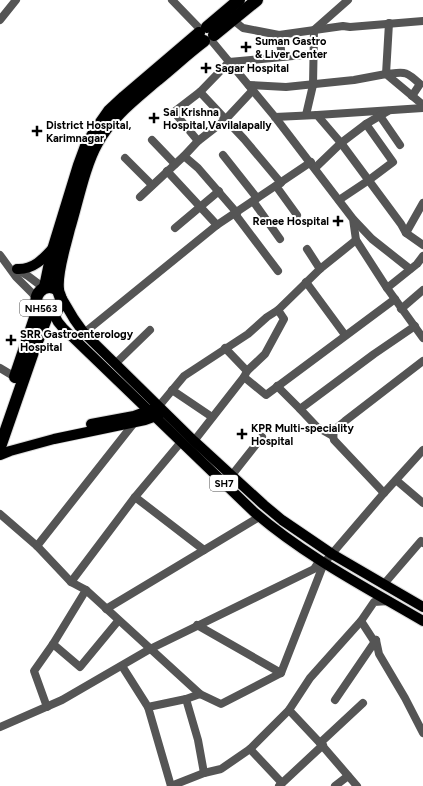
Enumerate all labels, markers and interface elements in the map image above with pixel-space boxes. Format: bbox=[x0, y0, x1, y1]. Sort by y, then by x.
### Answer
place label: Suman Gastro & Liver Center bbox=[255, 35, 328, 61]
marker: Suman Gastro & Liver Center bbox=[240, 41, 252, 53]
marker: Sagar Hospital bbox=[200, 62, 212, 74]
place label: Sagar Hospital bbox=[215, 62, 289, 75]
place label: Sai Krishna Hospital,Vavilalapally bbox=[163, 106, 272, 132]
marker: Sai Krishna Hospital,Vavilalapally bbox=[148, 112, 160, 124]
place label: District Hospital, Karimnagar bbox=[46, 119, 131, 145]
marker: District Hospital, Karimnagar bbox=[31, 125, 43, 137]
place label: Renee Hospital bbox=[253, 215, 329, 228]
marker: Renee Hospital bbox=[332, 215, 344, 227]
road number: NH563 bbox=[20, 300, 62, 316]
place label: SRR Gastroenterology Hospital bbox=[20, 328, 134, 354]
marker: SRR Gastroenterology Hospital bbox=[5, 334, 17, 346]
place label: KPR Multi-speciality Hospital bbox=[251, 422, 354, 448]
marker: KPR Multi-speciality Hospital bbox=[236, 428, 248, 440]
road number: SH7 bbox=[210, 475, 238, 491]

